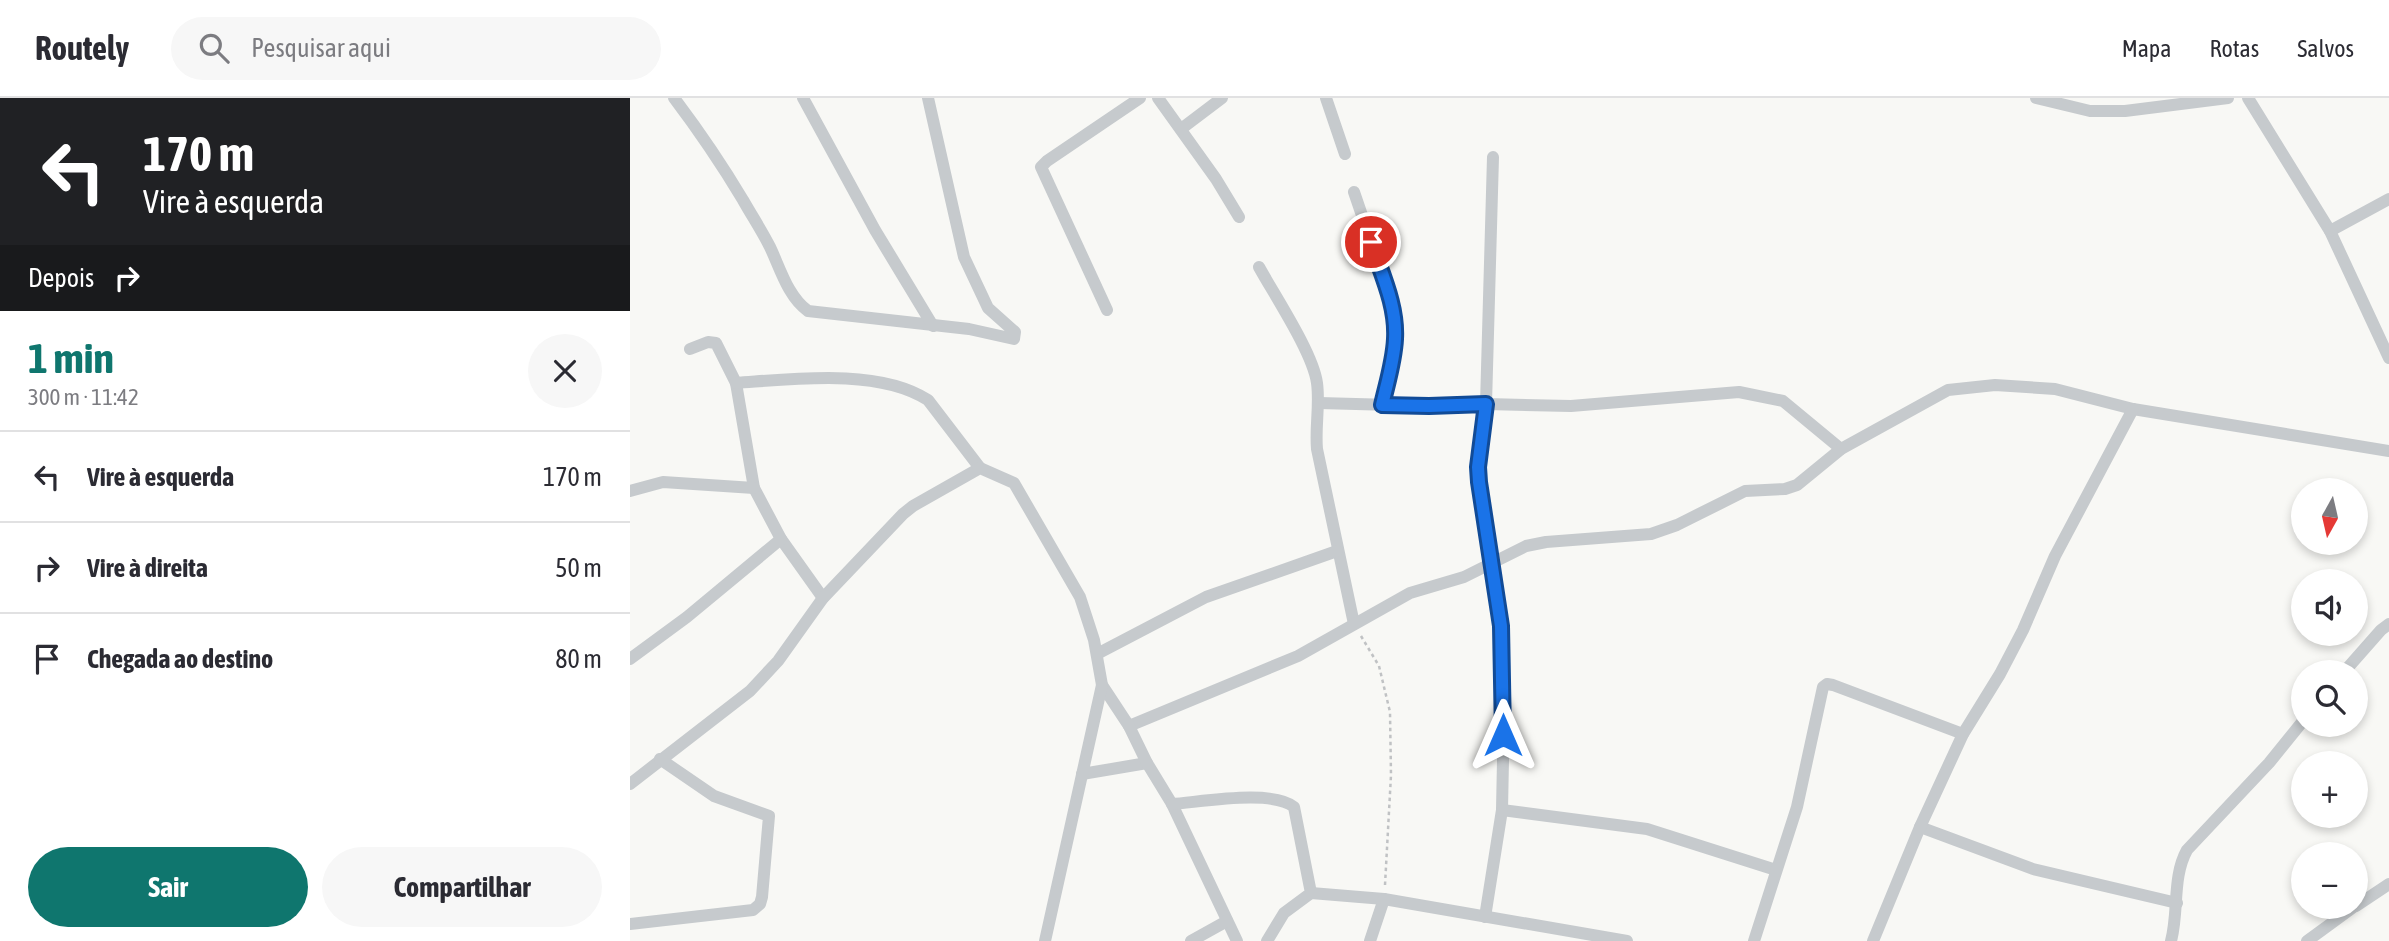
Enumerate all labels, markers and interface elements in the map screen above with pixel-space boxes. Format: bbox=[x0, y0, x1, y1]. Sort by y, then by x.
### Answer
search box bbox=[171, 17, 661, 80]
text: Routely bbox=[35, 29, 129, 67]
icon: search bbox=[195, 29, 233, 67]
text: Pesquisar aqui bbox=[251, 33, 391, 63]
text: Mapa bbox=[2122, 35, 2171, 62]
text: Rotas bbox=[2209, 35, 2259, 62]
text: Salvos bbox=[2297, 35, 2354, 62]
text: 170 m bbox=[143, 125, 254, 181]
icon: left bbox=[28, 126, 119, 217]
text: Vire à esquerda bbox=[143, 183, 324, 220]
pin bbox=[1341, 212, 1401, 272]
icon: arrive bbox=[1352, 223, 1390, 261]
icon: right bbox=[108, 259, 146, 297]
text: Depois bbox=[28, 263, 94, 293]
text: 1 min bbox=[28, 334, 114, 382]
button: close bbox=[528, 334, 602, 408]
text: 300 m · 11:42 bbox=[28, 384, 139, 410]
icon: left bbox=[28, 458, 66, 496]
text: Vire à esquerda bbox=[87, 462, 234, 492]
text: 170 m bbox=[543, 462, 602, 492]
north arrow bbox=[2291, 478, 2368, 555]
map controls bbox=[2291, 478, 2368, 919]
icon: right bbox=[28, 549, 66, 587]
text: Vire à direita bbox=[87, 553, 208, 583]
text: 50 m bbox=[555, 553, 602, 583]
button: sound bbox=[2291, 569, 2368, 646]
icon: arrive bbox=[28, 640, 66, 678]
text: Chegada ao destino bbox=[87, 644, 273, 674]
text: 80 m bbox=[555, 644, 602, 674]
button: search bbox=[2291, 660, 2368, 737]
position arrow bbox=[1466, 698, 1540, 772]
button: + bbox=[2291, 751, 2368, 828]
button: − bbox=[2291, 842, 2368, 919]
button: Sair bbox=[28, 847, 308, 927]
button: Compartilhar bbox=[322, 847, 602, 927]

